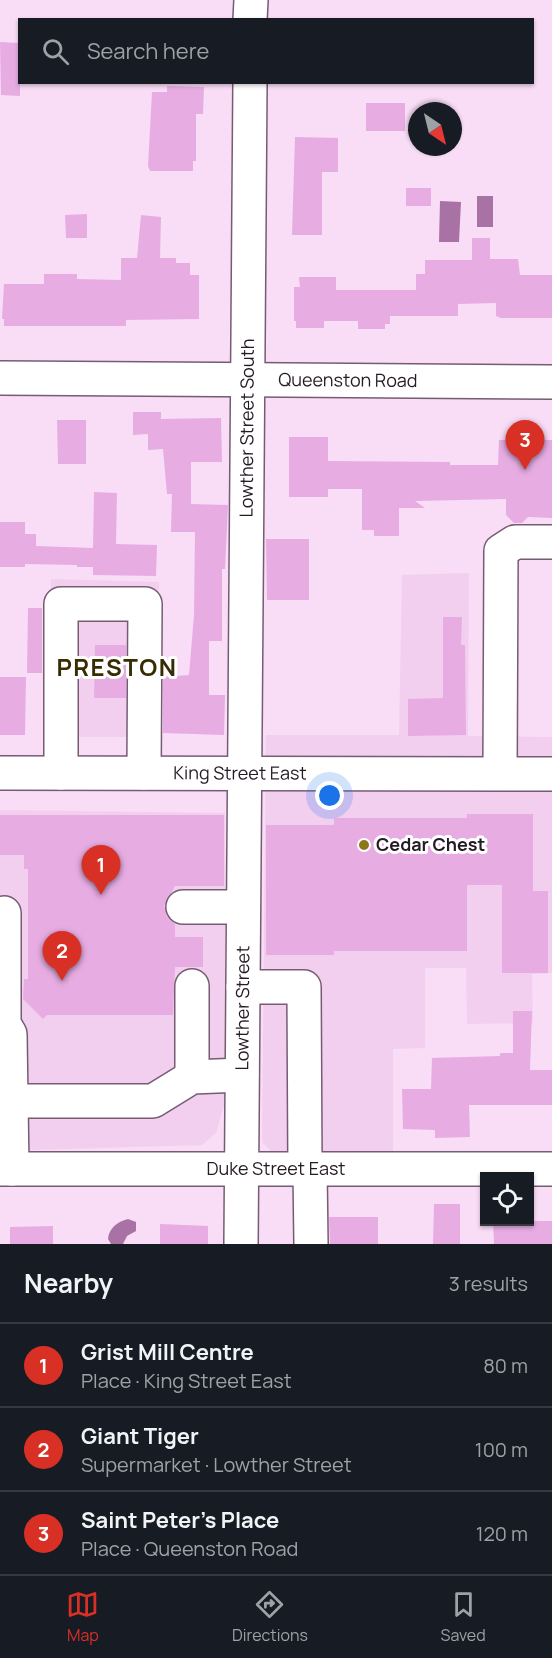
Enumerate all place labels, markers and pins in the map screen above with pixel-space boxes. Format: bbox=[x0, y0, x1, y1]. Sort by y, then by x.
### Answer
pin: 3 bbox=[506, 420, 544, 470]
place label: Cedar Chest bbox=[376, 832, 485, 856]
marker: Cedar Chest bbox=[357, 838, 371, 852]
pin: 1 bbox=[82, 846, 120, 895]
pin: 2 bbox=[42, 932, 82, 981]

